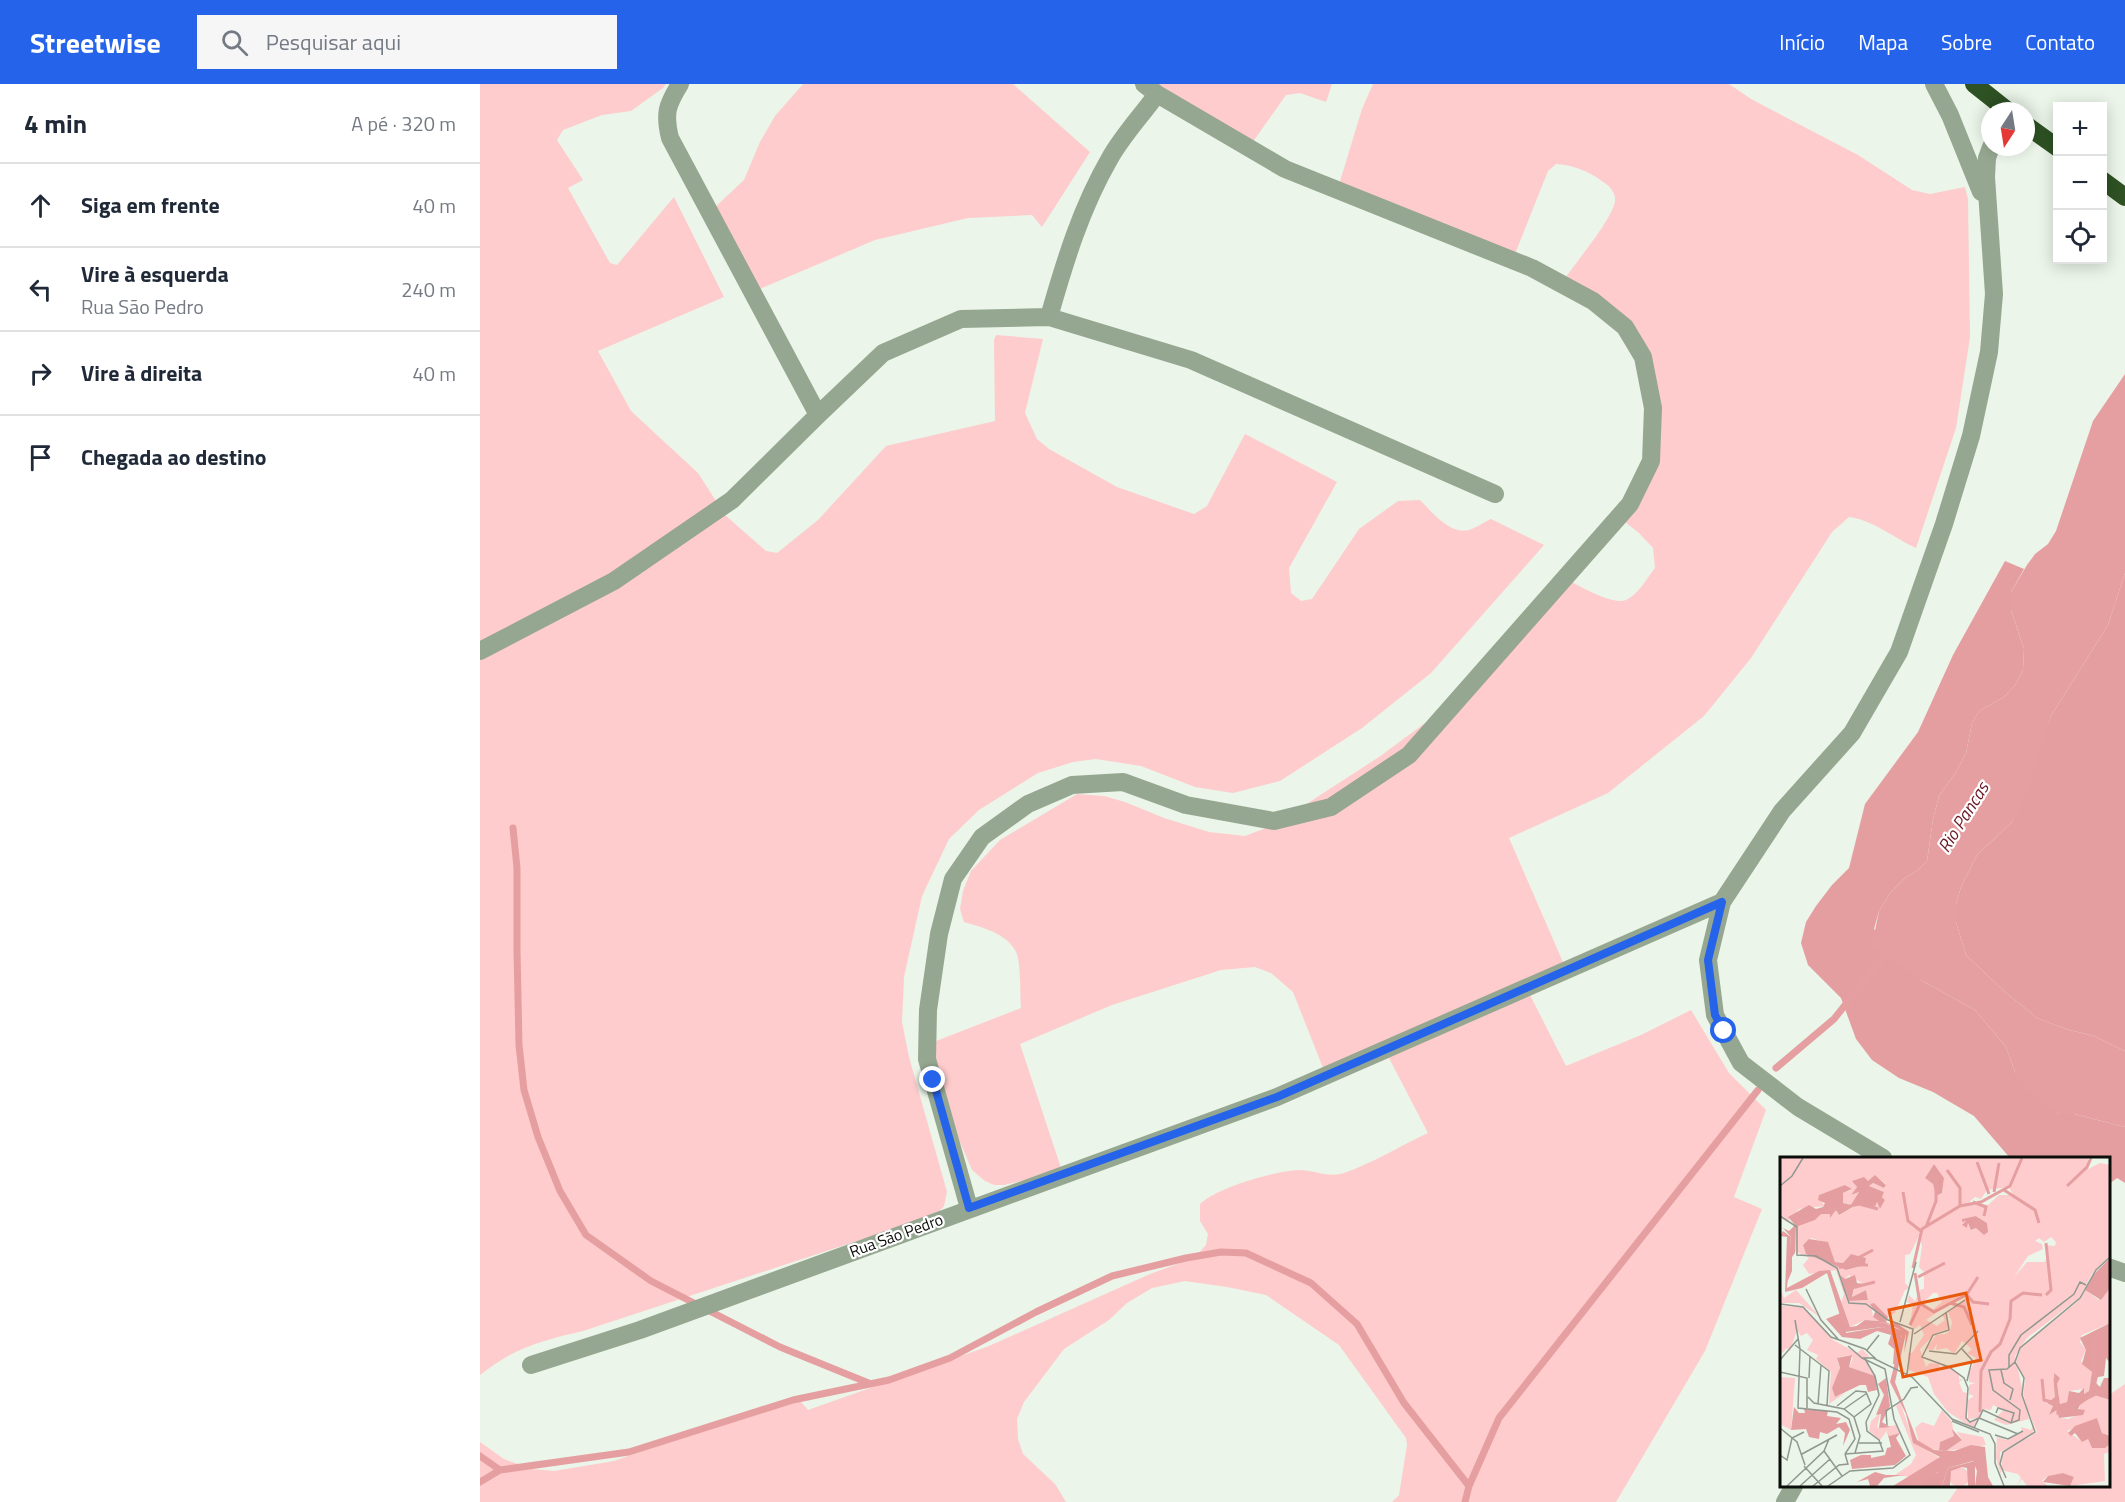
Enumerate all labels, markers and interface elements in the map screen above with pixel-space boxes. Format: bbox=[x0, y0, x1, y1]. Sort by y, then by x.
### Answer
search box bbox=[197, 15, 617, 69]
text: Streetwise bbox=[30, 21, 161, 64]
text: Pesquisar aqui bbox=[266, 25, 401, 59]
icon: search bbox=[218, 26, 251, 59]
text: Início bbox=[1779, 26, 1825, 58]
text: Mapa bbox=[1858, 26, 1908, 58]
text: Sobre bbox=[1941, 26, 1992, 58]
text: Contato bbox=[2025, 26, 2095, 58]
north arrow bbox=[1981, 102, 2035, 156]
map controls bbox=[2053, 102, 2107, 264]
button: + bbox=[2053, 102, 2107, 156]
text: 4 min bbox=[24, 104, 87, 143]
text: A pé · 320 m bbox=[351, 108, 456, 139]
button: − bbox=[2053, 156, 2107, 210]
text: Siga em frente bbox=[81, 188, 220, 222]
icon: ahead bbox=[24, 189, 57, 222]
text: 40 m bbox=[412, 190, 456, 221]
button: locate bbox=[2053, 210, 2107, 264]
text: Vire à esquerda bbox=[81, 257, 229, 291]
icon: left bbox=[24, 273, 57, 306]
text: 240 m bbox=[401, 274, 456, 305]
text: Rua São Pedro bbox=[81, 291, 204, 322]
text: Vire à direita bbox=[81, 356, 202, 390]
icon: right bbox=[24, 357, 57, 390]
text: 40 m bbox=[412, 358, 456, 389]
text: Chegada ao destino bbox=[81, 440, 267, 474]
icon: arrive bbox=[24, 441, 57, 474]
water label: Rio Pancas bbox=[1931, 776, 1996, 857]
route start bbox=[1710, 1017, 1736, 1043]
route end bbox=[919, 1066, 945, 1092]
inset map bbox=[1780, 1157, 2110, 1487]
street label: Rua São Pedro bbox=[846, 1207, 946, 1263]

